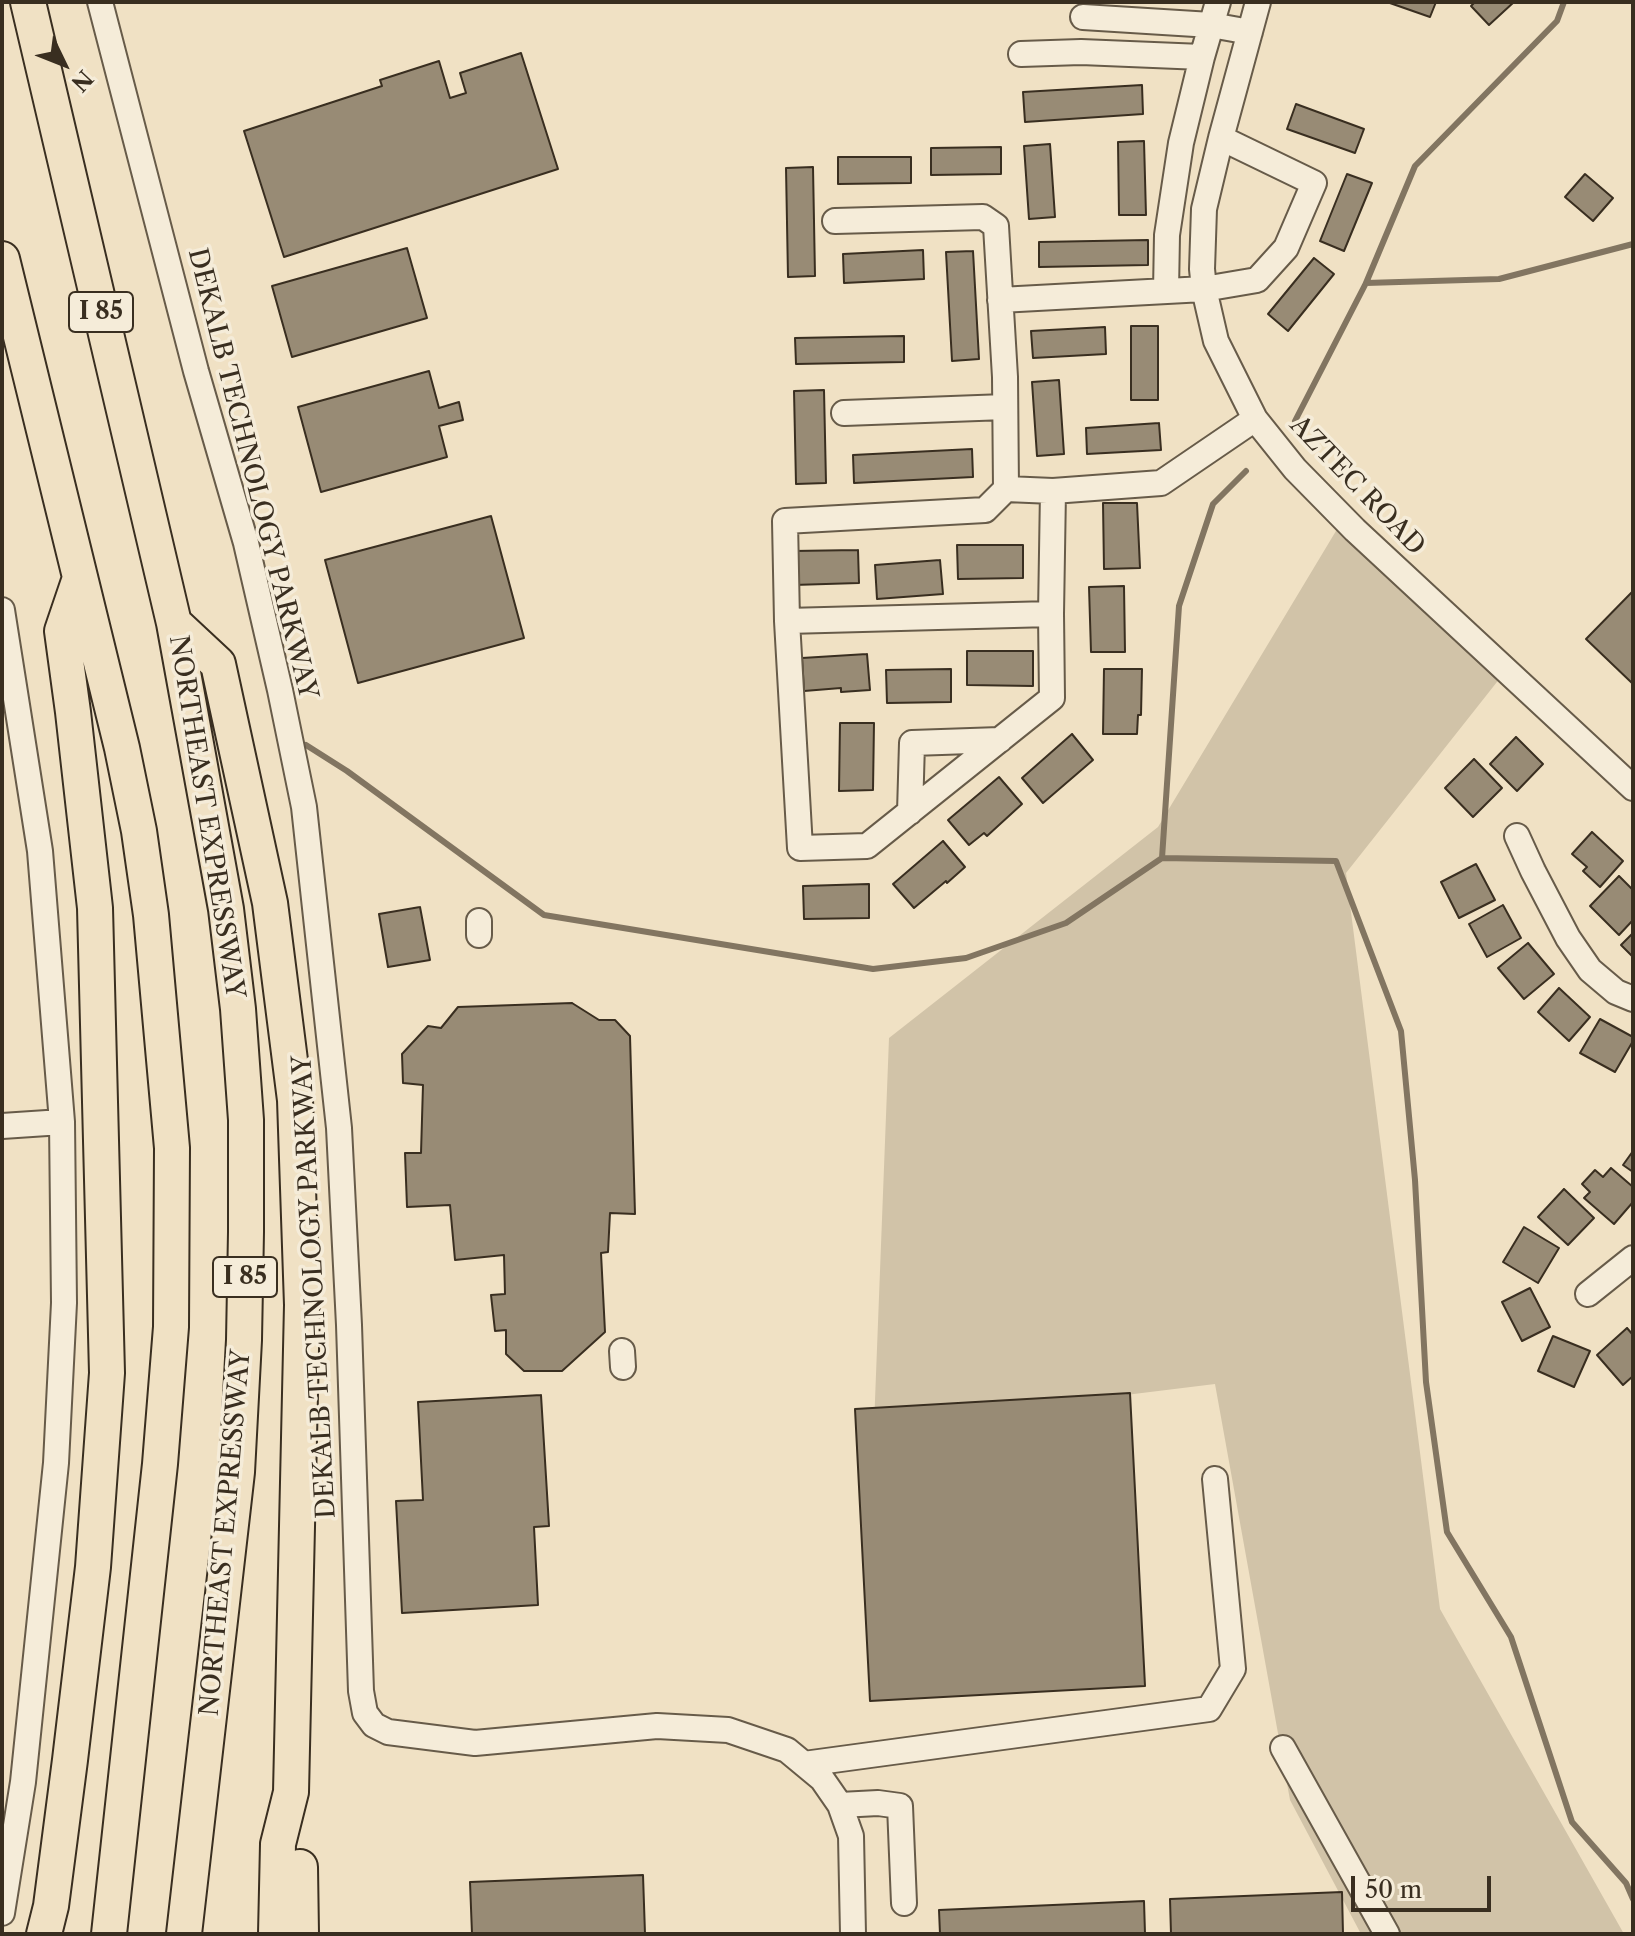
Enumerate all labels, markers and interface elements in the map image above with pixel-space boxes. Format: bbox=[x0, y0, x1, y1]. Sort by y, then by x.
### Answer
north arrow bbox=[24, 24, 104, 104]
text: N bbox=[66, 65, 98, 97]
street label: DEKALB TECHNOLOGY PARKWAY bbox=[181, 245, 323, 703]
road number: I 85 bbox=[69, 292, 133, 332]
street label: AZTEC ROAD bbox=[1283, 410, 1431, 562]
street label: NORTHEAST EXPRESSWAY bbox=[162, 633, 250, 1001]
street label: DEKALB TECHNOLOGY PARKWAY bbox=[287, 1055, 343, 1519]
road number: I 85 bbox=[213, 1257, 277, 1297]
street label: NORTHEAST EXPRESSWAY bbox=[194, 1349, 258, 1717]
scale bar bbox=[1355, 1860, 1495, 1910]
text: 50 m bbox=[1365, 1875, 1422, 1904]

